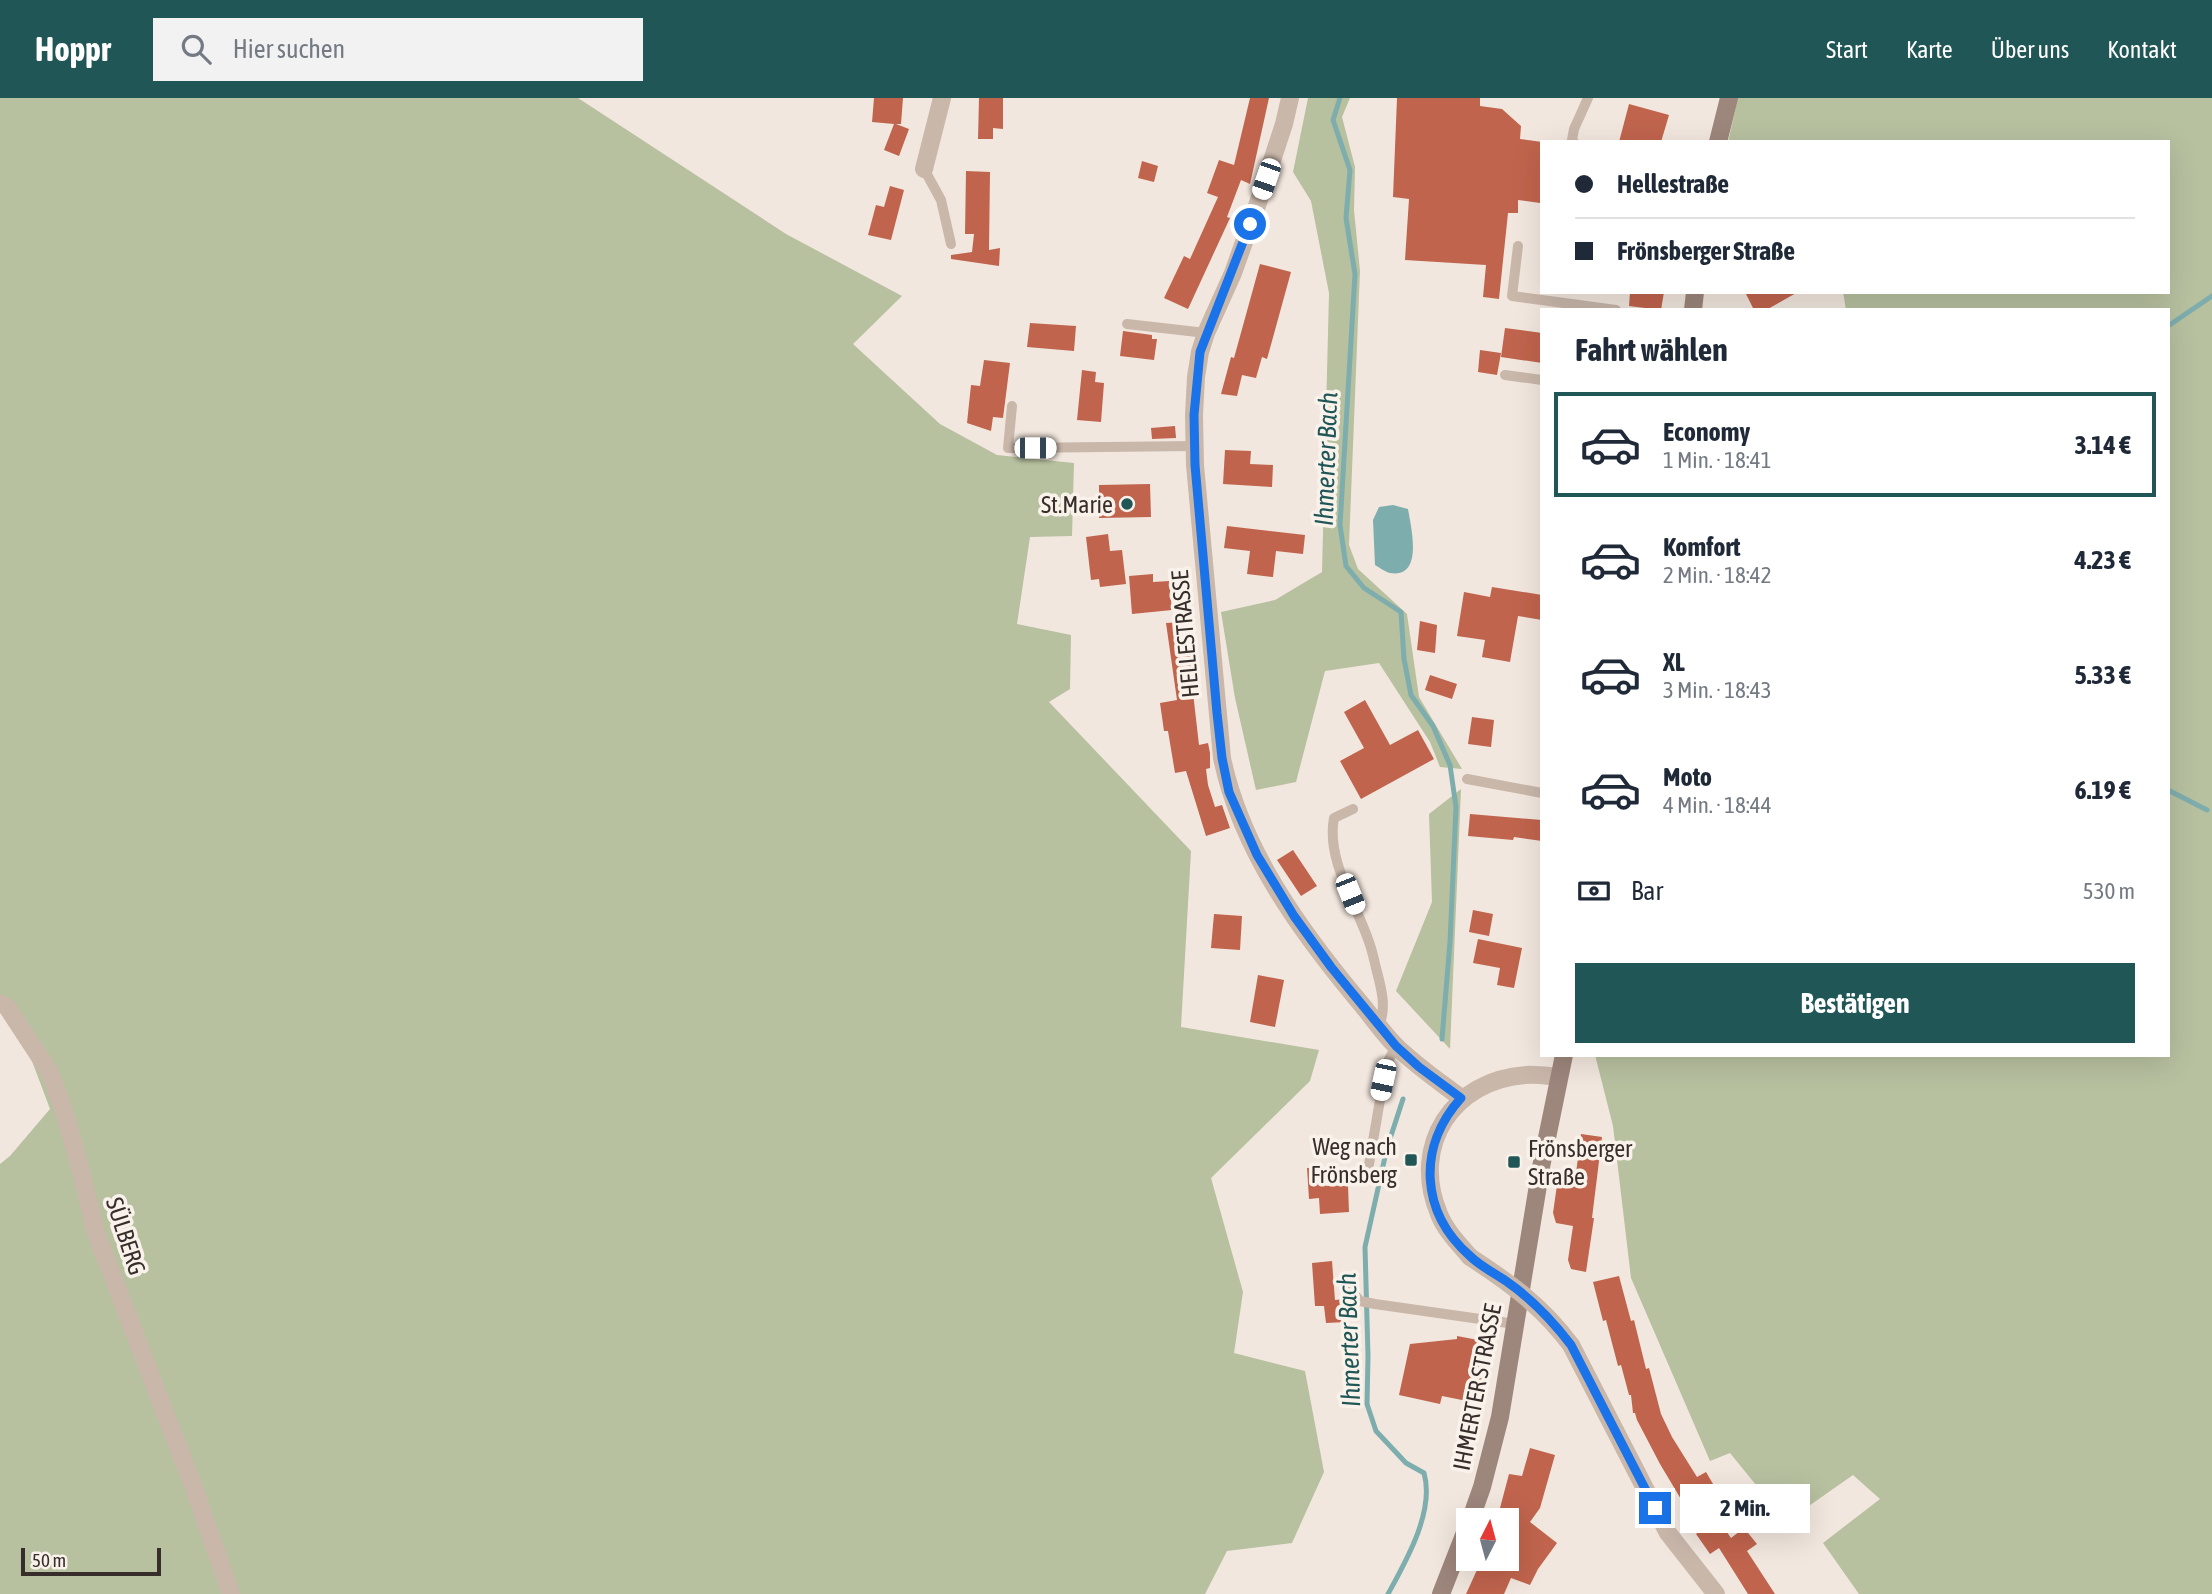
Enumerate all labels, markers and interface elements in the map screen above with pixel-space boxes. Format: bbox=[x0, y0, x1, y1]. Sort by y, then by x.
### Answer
search box bbox=[153, 18, 643, 81]
text: Hoppr bbox=[35, 30, 111, 68]
icon: search bbox=[177, 30, 215, 68]
text: Hier suchen bbox=[233, 34, 345, 64]
text: Start bbox=[1826, 36, 1868, 63]
text: Karte bbox=[1906, 36, 1953, 63]
text: Über uns bbox=[1991, 36, 2069, 63]
text: Kontakt bbox=[2107, 36, 2177, 63]
car bbox=[1250, 156, 1283, 202]
text: Hellestraße bbox=[1617, 169, 1729, 199]
route start bbox=[1234, 208, 1266, 240]
text: Frönsberger Straße bbox=[1617, 236, 1795, 266]
text: Fahrt wählen bbox=[1575, 331, 1728, 368]
water label: Ihmerter Bach bbox=[1309, 391, 1343, 527]
icon: car bbox=[1579, 413, 1642, 476]
text: Economy bbox=[1663, 417, 1750, 447]
text: 3.14 € bbox=[2074, 430, 2131, 460]
car bbox=[1015, 438, 1057, 459]
text: 1 Min. · 18:41 bbox=[1663, 447, 1771, 473]
place label: St.Marie bbox=[1041, 491, 1113, 518]
marker: St.Marie bbox=[1119, 496, 1135, 512]
icon: car bbox=[1579, 528, 1642, 591]
text: Komfort bbox=[1663, 532, 1740, 562]
text: 4.23 € bbox=[2074, 545, 2131, 575]
text: 2 Min. · 18:42 bbox=[1663, 562, 1771, 588]
street label: HELLESTRASSE bbox=[1166, 569, 1204, 699]
icon: car bbox=[1579, 643, 1642, 706]
text: XL bbox=[1663, 647, 1685, 677]
text: 5.33 € bbox=[2074, 660, 2131, 690]
text: 3 Min. · 18:43 bbox=[1663, 677, 1771, 703]
icon: car bbox=[1579, 758, 1642, 821]
text: Moto bbox=[1663, 762, 1712, 792]
text: 6.19 € bbox=[2074, 775, 2131, 805]
text: 4 Min. · 18:44 bbox=[1663, 792, 1771, 818]
car bbox=[1333, 871, 1368, 917]
icon: cash bbox=[1575, 872, 1613, 910]
text: Bar bbox=[1631, 876, 1663, 906]
text: 530 m bbox=[2083, 878, 2135, 904]
button: Bestätigen bbox=[1575, 963, 2135, 1043]
car bbox=[1369, 1057, 1398, 1103]
place label: Weg nach Frönsberg bbox=[1310, 1133, 1398, 1188]
place label: Frönsberger Straße bbox=[1528, 1135, 1633, 1190]
marker: Weg nach Frönsberg bbox=[1403, 1152, 1419, 1168]
marker: Frönsberger Straße bbox=[1506, 1154, 1522, 1170]
street label: SÜLBERG bbox=[101, 1194, 151, 1278]
water label: Ihmerter Bach bbox=[1332, 1272, 1366, 1408]
street label: IHMERTER STRASSE bbox=[1448, 1301, 1506, 1473]
callout: 2 Min. bbox=[1680, 1484, 1809, 1532]
route end bbox=[1639, 1492, 1671, 1524]
text: 2 Min. bbox=[1720, 1495, 1770, 1521]
north arrow bbox=[1456, 1508, 1519, 1572]
map controls bbox=[1456, 1508, 1519, 1571]
scale bar bbox=[21, 1545, 161, 1577]
text: 50 m bbox=[32, 1549, 66, 1571]

